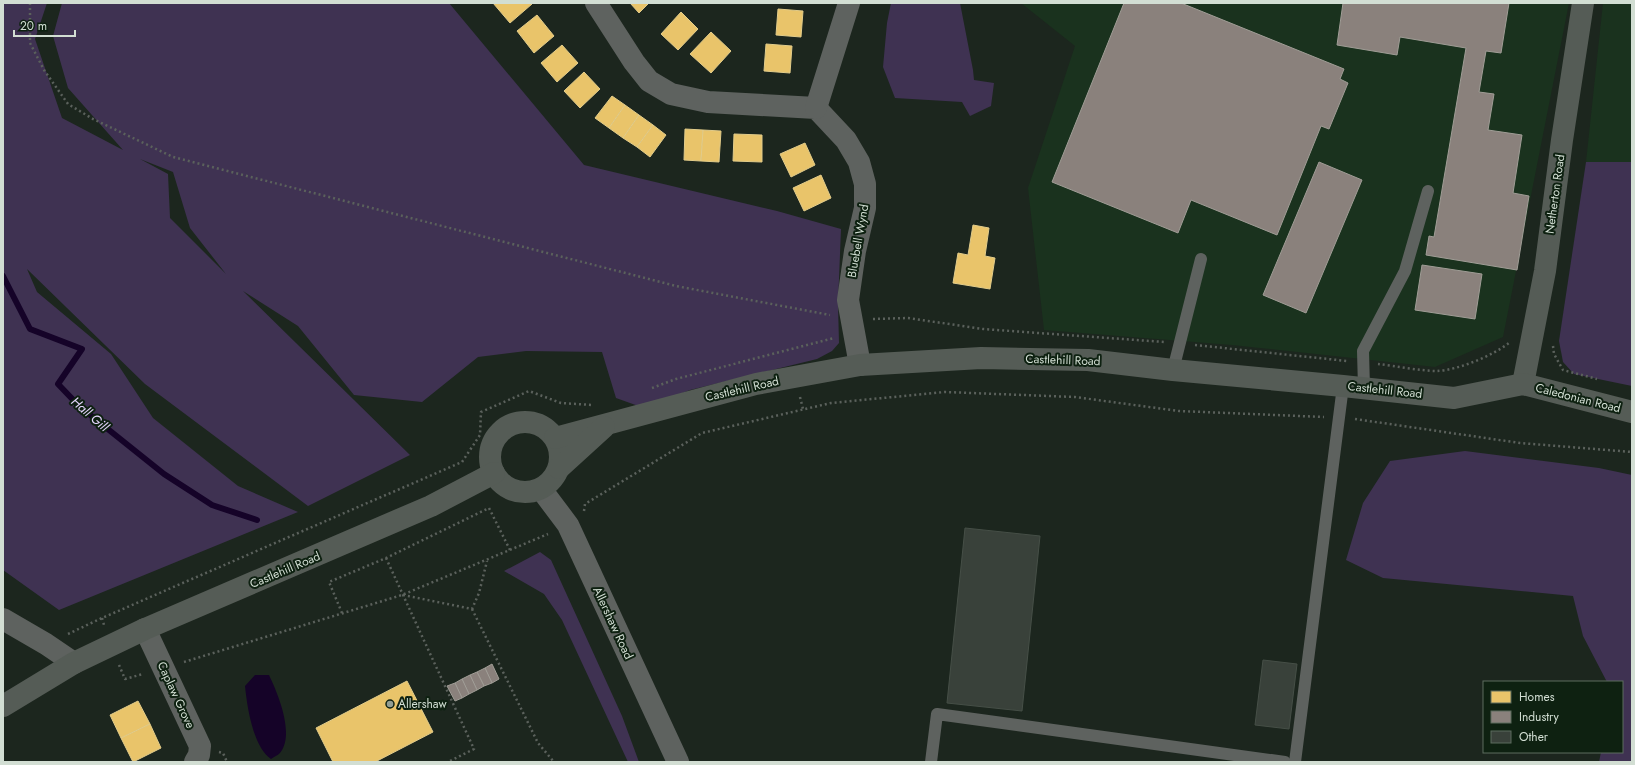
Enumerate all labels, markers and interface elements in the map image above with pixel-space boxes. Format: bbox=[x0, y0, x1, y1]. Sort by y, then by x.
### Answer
scale bar bbox=[14, 12, 75, 38]
text: 20 m bbox=[20, 17, 47, 35]
street label: Netherton Road bbox=[1541, 153, 1569, 235]
street label: Bluebell Wynd bbox=[843, 203, 873, 279]
street label: Castlehill Road bbox=[1025, 350, 1101, 370]
street label: Castlehill Road bbox=[703, 372, 781, 406]
street label: Castlehill Road bbox=[1347, 377, 1423, 403]
street label: Caledonian Road bbox=[1533, 379, 1623, 417]
water label: Hall Gill bbox=[67, 392, 114, 437]
street label: Castlehill Road bbox=[247, 547, 323, 593]
street label: Allershaw Road bbox=[588, 584, 638, 662]
street label: Caplaw Grove bbox=[153, 659, 199, 731]
legend bbox=[1483, 681, 1623, 753]
text: Homes bbox=[1519, 688, 1555, 706]
place label: Allershaw bbox=[398, 695, 448, 713]
marker: Allershaw bbox=[385, 699, 395, 709]
text: Industry bbox=[1519, 708, 1560, 726]
text: Other bbox=[1519, 728, 1549, 746]

